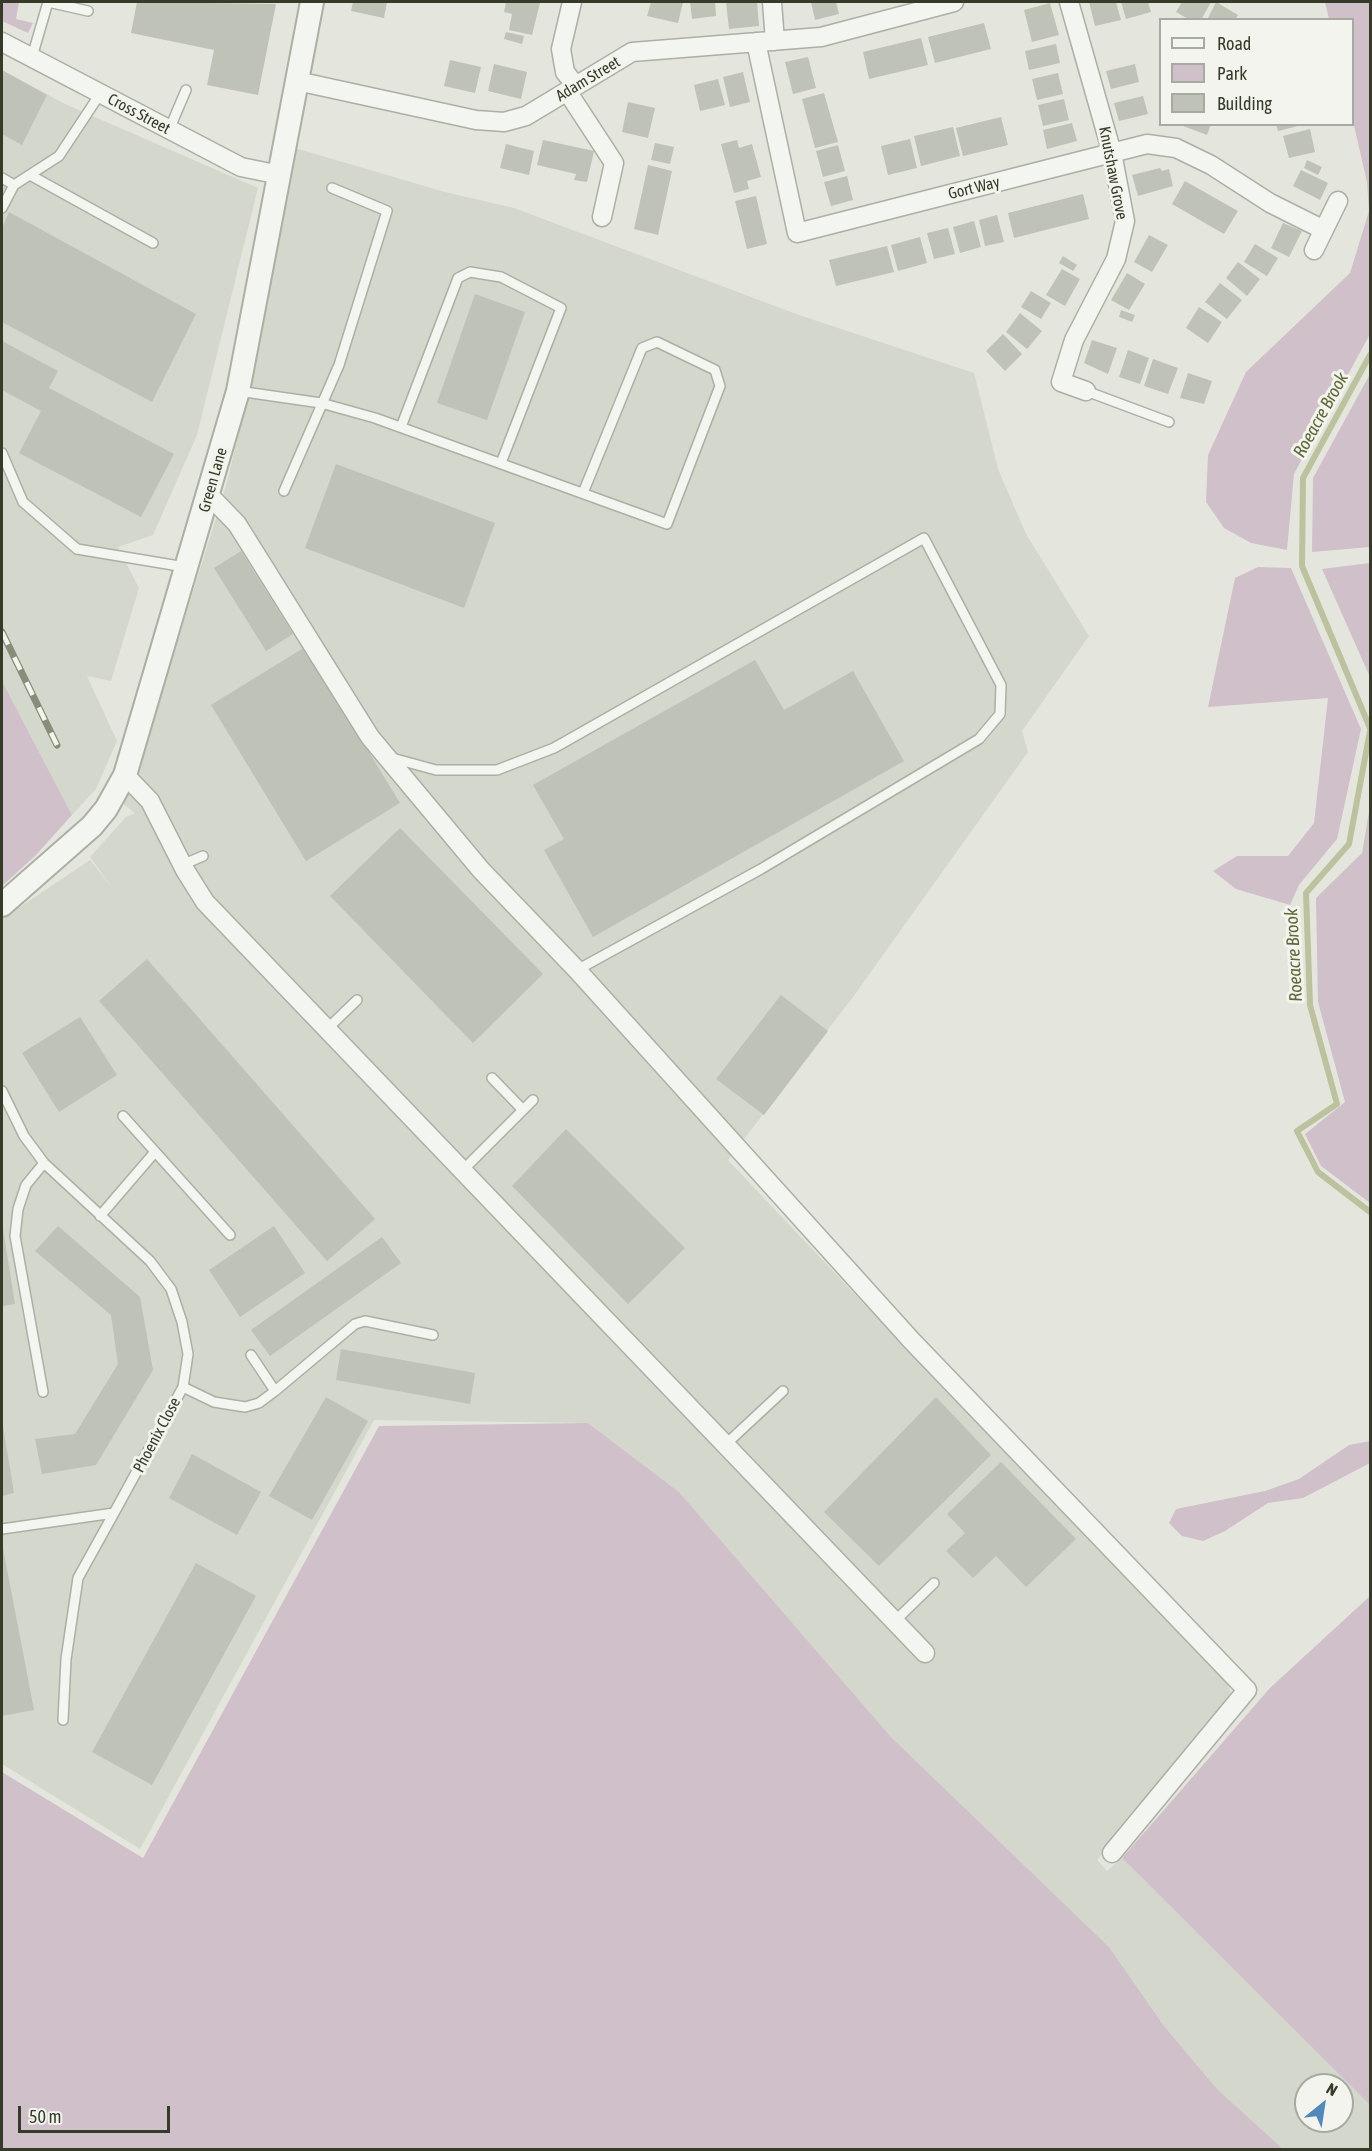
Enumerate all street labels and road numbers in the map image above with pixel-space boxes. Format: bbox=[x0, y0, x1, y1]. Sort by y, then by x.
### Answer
street label: Adam Street bbox=[552, 52, 624, 106]
street label: Cross Street bbox=[104, 90, 174, 138]
street label: Knutshaw Grove bbox=[1095, 125, 1131, 221]
street label: Gort Way bbox=[946, 172, 1002, 204]
street label: Green Lane bbox=[195, 446, 231, 514]
street label: Phoenix Close bbox=[129, 1394, 185, 1476]

